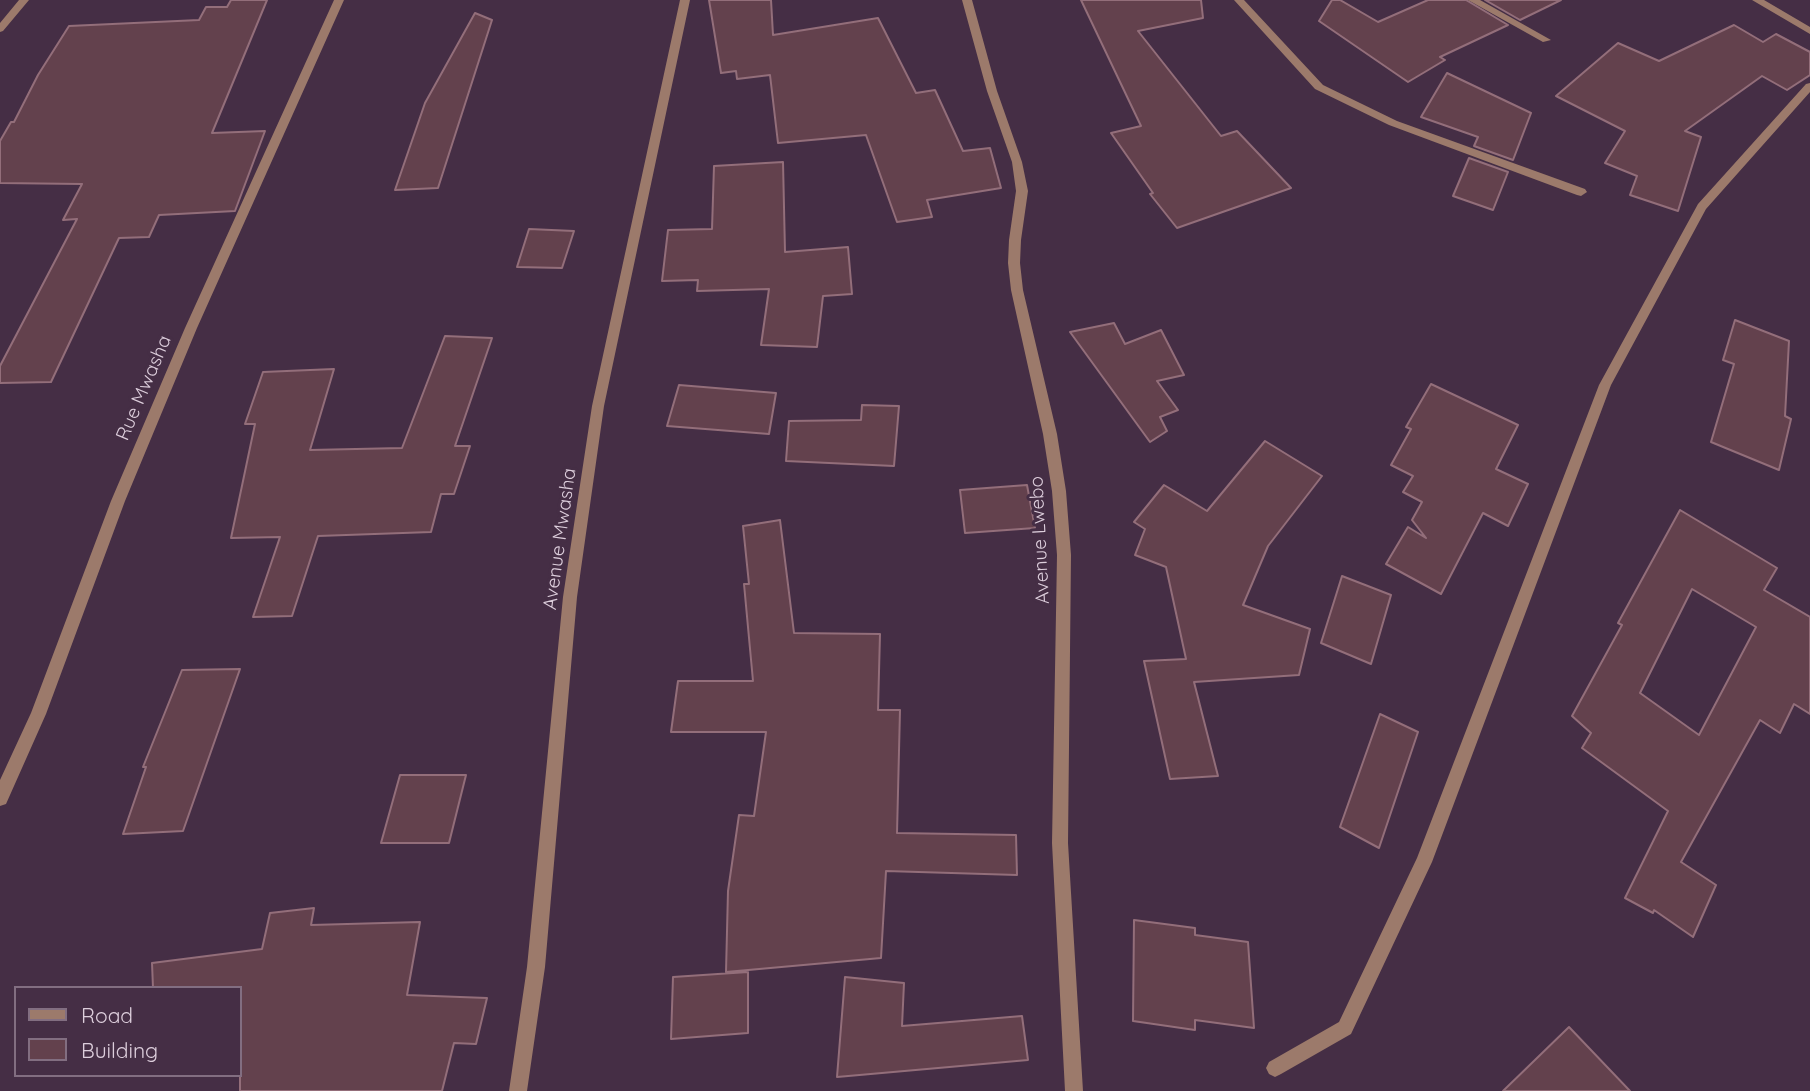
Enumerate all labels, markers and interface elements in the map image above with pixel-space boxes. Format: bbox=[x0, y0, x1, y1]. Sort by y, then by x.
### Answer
street label: Rue Mwasha bbox=[112, 332, 176, 444]
street label: Avenue Mwasha bbox=[539, 467, 581, 611]
street label: Avenue Lwebo bbox=[1025, 475, 1055, 605]
legend bbox=[14, 986, 242, 1077]
text: Road bbox=[81, 1002, 133, 1028]
text: Building bbox=[81, 1037, 158, 1063]

